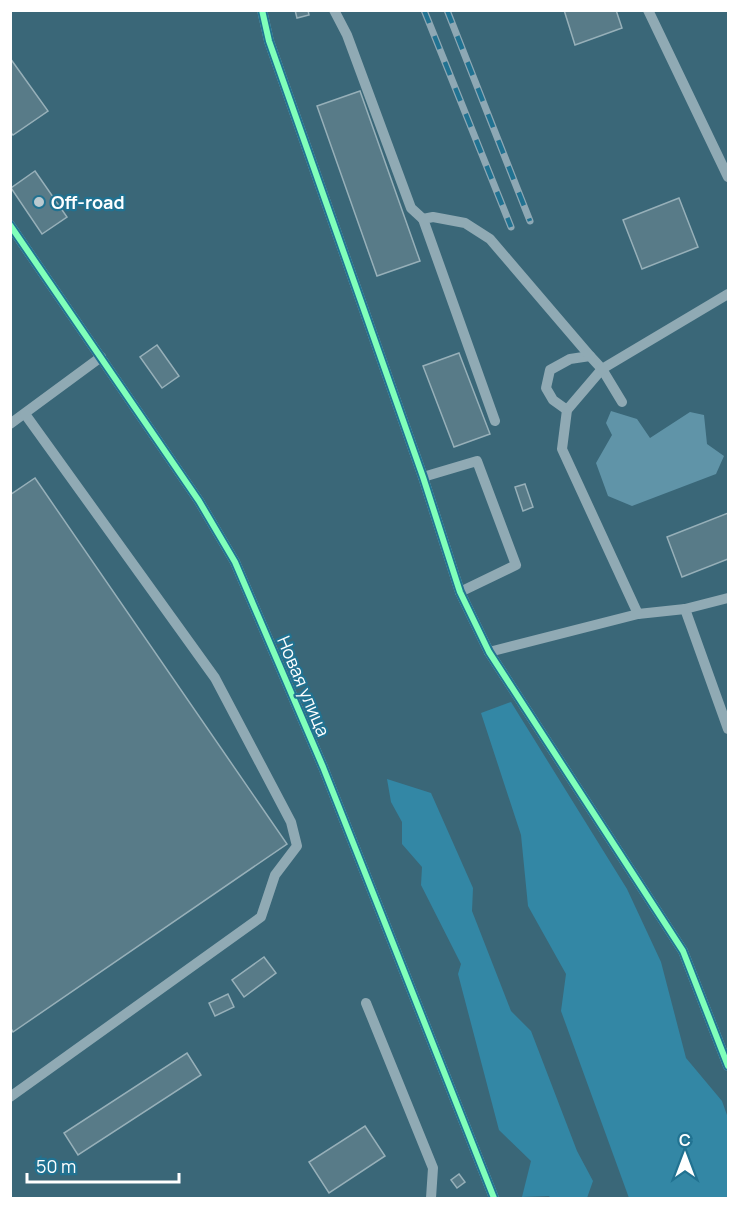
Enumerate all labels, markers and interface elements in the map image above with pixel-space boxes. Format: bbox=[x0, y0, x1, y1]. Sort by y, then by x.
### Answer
place label: Off-road bbox=[51, 190, 125, 214]
marker: Off-road bbox=[32, 195, 46, 209]
street label: Новая улица bbox=[272, 632, 336, 740]
north arrow bbox=[655, 1125, 715, 1185]
text: С bbox=[679, 1129, 691, 1151]
scale bar bbox=[27, 1146, 178, 1184]
text: 50 m bbox=[36, 1154, 76, 1178]

